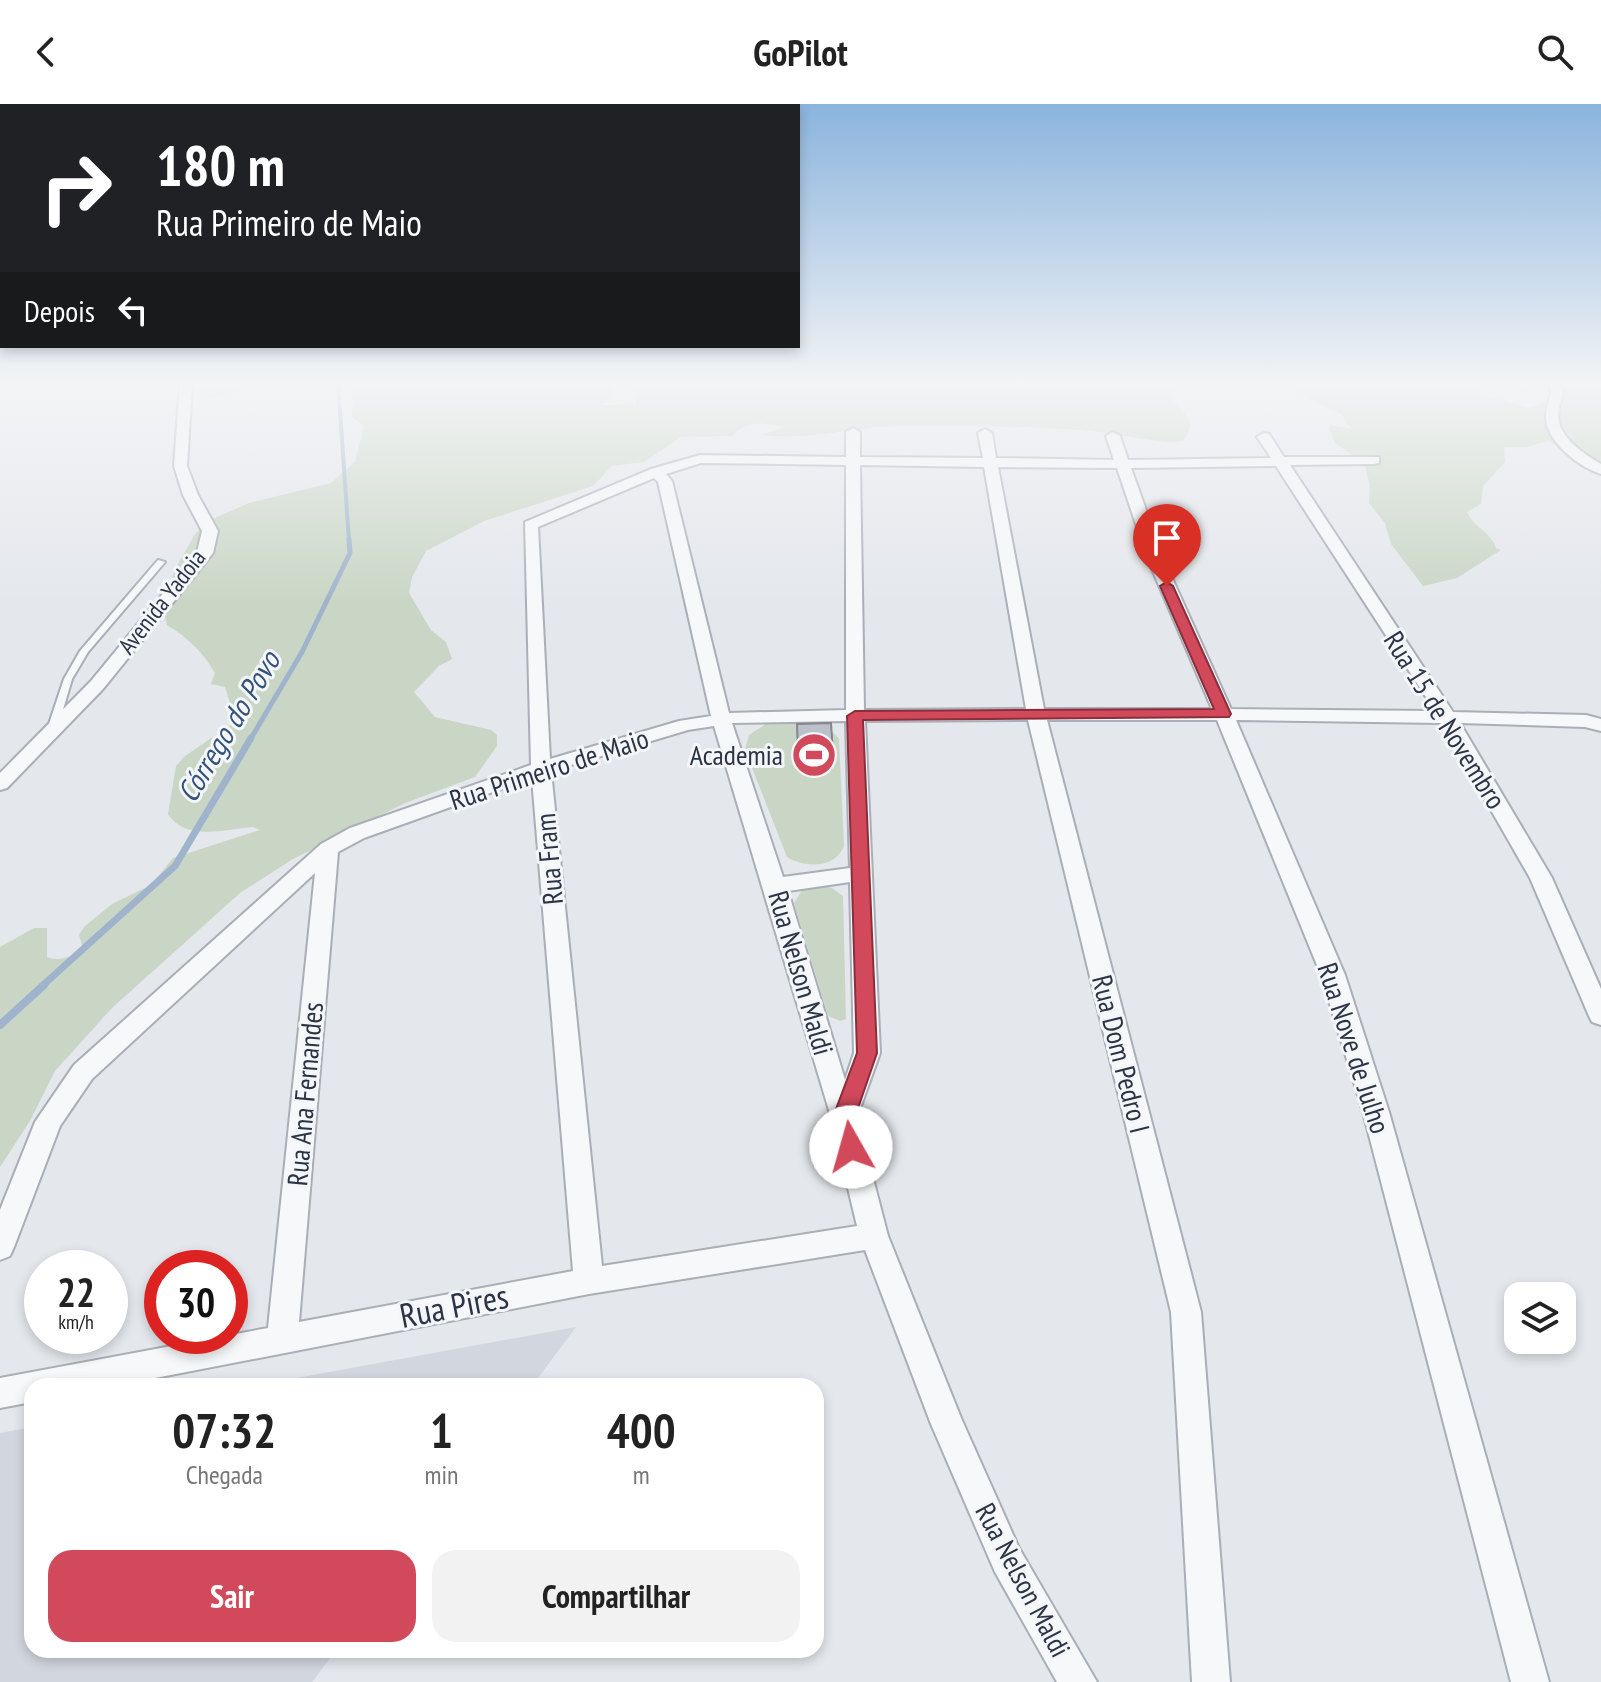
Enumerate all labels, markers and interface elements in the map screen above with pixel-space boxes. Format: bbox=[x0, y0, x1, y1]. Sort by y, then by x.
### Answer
text: GoPilot bbox=[753, 29, 848, 76]
icon: back bbox=[24, 30, 68, 74]
icon: search bbox=[1533, 30, 1577, 74]
text: 180 m bbox=[156, 129, 285, 201]
icon: right bbox=[24, 136, 128, 240]
text: Rua Primeiro de Maio bbox=[156, 199, 422, 246]
icon: left bbox=[111, 288, 155, 332]
text: Depois bbox=[24, 291, 95, 330]
pin bbox=[1133, 504, 1201, 586]
icon: arrive bbox=[1145, 516, 1189, 560]
street label: Avenida Yadoia bbox=[111, 543, 212, 660]
street label: Rua 15 de Novembro bbox=[1376, 624, 1515, 816]
water label: Córrego do Povo bbox=[167, 642, 289, 809]
street label: Rua Primeiro de Maio bbox=[445, 719, 653, 818]
sports icon: Academia bbox=[790, 731, 838, 779]
place label: Academia bbox=[690, 736, 783, 773]
street label: Rua Fram bbox=[526, 812, 571, 906]
street label: Rua Nelson Maldi bbox=[760, 886, 843, 1059]
street label: Rua Nove de Julho bbox=[1309, 958, 1399, 1138]
street label: Rua Dom Pedro I bbox=[1084, 971, 1159, 1137]
street label: Rua Ana Fernandes bbox=[278, 1000, 331, 1187]
position arrow bbox=[809, 1105, 893, 1189]
speed limit sign: 30 bbox=[144, 1250, 248, 1354]
text: 22 bbox=[57, 1266, 95, 1318]
street label: Rua Pires bbox=[396, 1273, 512, 1337]
map controls bbox=[1504, 1282, 1576, 1354]
button: layers bbox=[1504, 1282, 1576, 1354]
text: km/h bbox=[58, 1309, 94, 1335]
text: 07:32 bbox=[172, 1399, 276, 1461]
text: 1 bbox=[430, 1399, 453, 1461]
text: 400 bbox=[607, 1399, 676, 1461]
text: Chegada bbox=[186, 1458, 263, 1491]
text: min bbox=[424, 1458, 458, 1491]
text: m bbox=[633, 1458, 650, 1491]
street label: Rua Nelson Maldi bbox=[967, 1496, 1080, 1663]
button: Sair bbox=[48, 1550, 416, 1642]
button: Compartilhar bbox=[432, 1550, 800, 1642]

